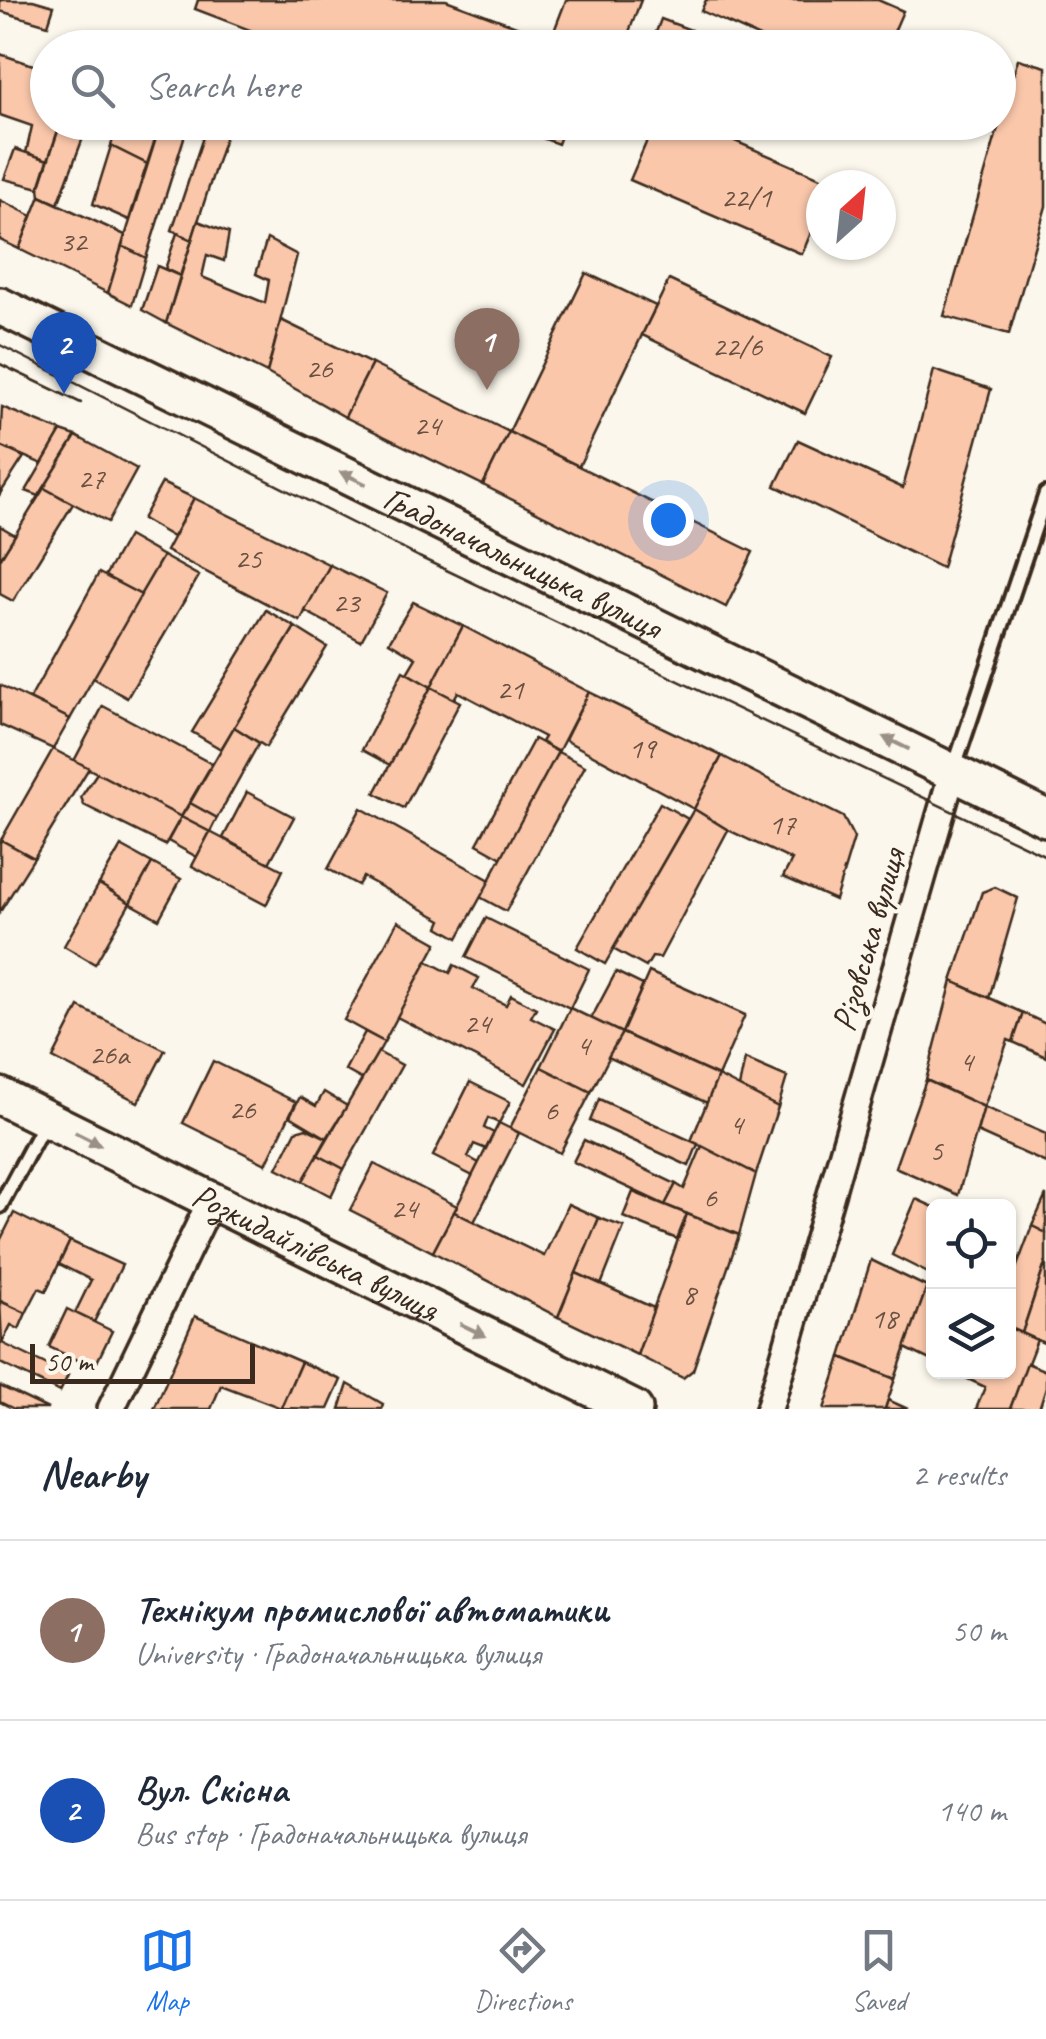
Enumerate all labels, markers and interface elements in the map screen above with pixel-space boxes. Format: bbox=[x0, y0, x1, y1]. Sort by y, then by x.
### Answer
search box bbox=[30, 30, 1016, 140]
icon: search bbox=[65, 58, 120, 113]
text: Search here bbox=[145, 62, 300, 109]
north arrow bbox=[806, 170, 896, 260]
house number: 22/1 bbox=[721, 178, 773, 216]
house number: 32 bbox=[60, 222, 89, 260]
pin: 1 bbox=[454, 308, 520, 390]
pin: 2 bbox=[32, 312, 96, 394]
house number: 22/6 bbox=[712, 327, 764, 365]
house number: 26 bbox=[306, 349, 334, 387]
house number: 24 bbox=[414, 406, 443, 444]
house number: 27 bbox=[78, 459, 106, 497]
one-way arrow bbox=[338, 469, 367, 486]
street label: Градоначальницька вулиця bbox=[376, 475, 672, 650]
your location bbox=[643, 495, 694, 546]
house number: 25 bbox=[235, 539, 263, 577]
house number: 23 bbox=[333, 583, 362, 621]
house number: 21 bbox=[497, 670, 525, 708]
house number: 19 bbox=[629, 729, 658, 767]
one-way arrow bbox=[882, 735, 911, 752]
house number: 17 bbox=[769, 805, 797, 843]
street label: Різовська вулиця bbox=[821, 842, 916, 1036]
house number: 24 bbox=[464, 1004, 493, 1042]
house number: 4 bbox=[576, 1026, 592, 1064]
house number: 26а bbox=[89, 1035, 131, 1073]
house number: 4 bbox=[959, 1042, 975, 1080]
house number: 26 bbox=[229, 1090, 257, 1128]
house number: 6 bbox=[544, 1091, 559, 1129]
house number: 4 bbox=[729, 1105, 745, 1143]
one-way arrow bbox=[73, 1130, 102, 1147]
house number: 5 bbox=[929, 1131, 944, 1169]
street label: Розкидайлівська вулиця bbox=[185, 1172, 447, 1332]
house number: 6 bbox=[703, 1178, 718, 1216]
house number: 24 bbox=[391, 1189, 420, 1227]
map controls bbox=[926, 1199, 1016, 1379]
button: locate bbox=[926, 1199, 1016, 1289]
house number: 8 bbox=[682, 1275, 698, 1313]
button: layers bbox=[926, 1289, 1016, 1379]
house number: 18 bbox=[871, 1299, 900, 1337]
one-way arrow bbox=[459, 1321, 488, 1338]
scale bar bbox=[30, 1339, 255, 1384]
text: 50 m bbox=[45, 1344, 93, 1379]
text: Nearby bbox=[40, 1448, 146, 1501]
text: 2 results bbox=[912, 1454, 1006, 1495]
text: Технікум промислової автоматики bbox=[135, 1586, 609, 1633]
text: 1 bbox=[65, 1610, 80, 1651]
text: 50 m bbox=[952, 1610, 1006, 1651]
text: University · Градоначальницька вулиця bbox=[135, 1633, 541, 1674]
text: Вул. Скісна bbox=[135, 1766, 287, 1813]
text: 2 bbox=[65, 1790, 80, 1831]
text: 140 m bbox=[937, 1790, 1006, 1831]
text: Bus stop · Градоначальницька вулиця bbox=[135, 1813, 526, 1854]
tab: Map bbox=[140, 1923, 195, 2018]
tab: Directions bbox=[474, 1923, 572, 2018]
tab: Saved bbox=[851, 1923, 906, 2018]

